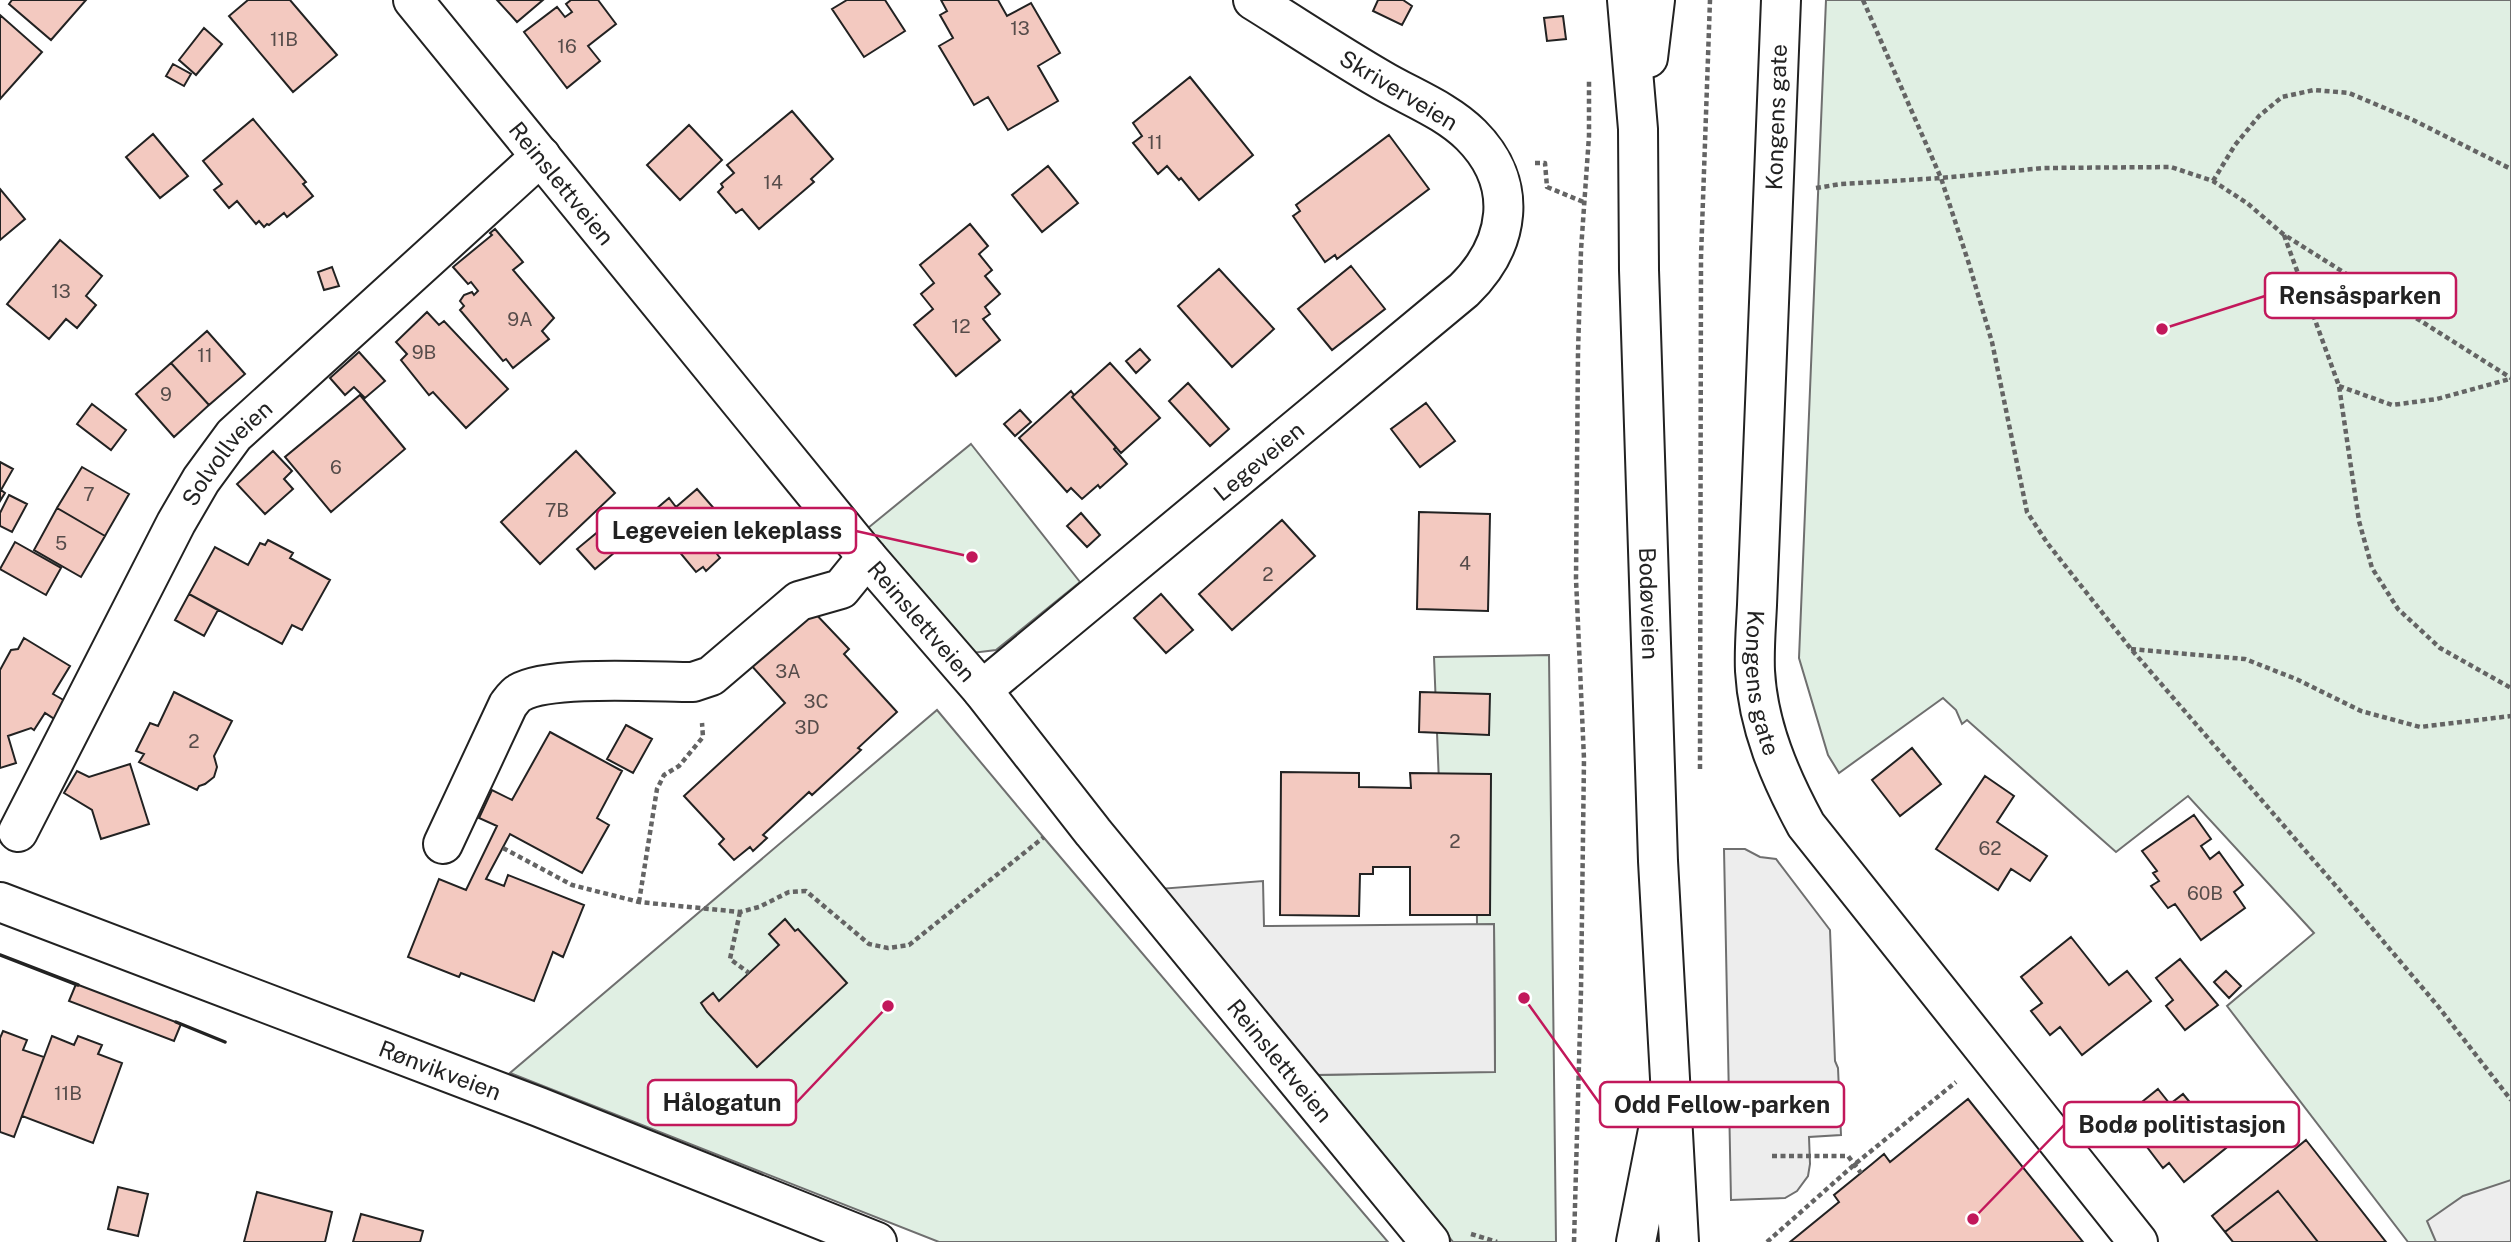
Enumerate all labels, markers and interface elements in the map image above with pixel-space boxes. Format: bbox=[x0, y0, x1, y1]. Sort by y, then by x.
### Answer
house number: 13 bbox=[1010, 17, 1030, 39]
house number: 11B bbox=[270, 28, 298, 50]
house number: 16 bbox=[557, 35, 577, 57]
street label: Kongens gate bbox=[1760, 43, 1792, 191]
street label: Skriverveien bbox=[1335, 44, 1463, 136]
street label: Reinslettveien bbox=[504, 116, 620, 250]
house number: 11 bbox=[1147, 131, 1163, 153]
house number: 14 bbox=[763, 171, 783, 193]
callout: Rensåsparken bbox=[2265, 273, 2456, 318]
house number: 13 bbox=[51, 280, 71, 302]
text: Rensåsparken bbox=[2279, 281, 2441, 309]
house number: 9A bbox=[507, 308, 533, 330]
house number: 12 bbox=[951, 315, 971, 337]
house number: 9B bbox=[412, 341, 436, 363]
house number: 11 bbox=[197, 344, 213, 366]
house number: 9 bbox=[160, 383, 172, 405]
street label: Solvollveien bbox=[176, 394, 277, 510]
street label: Legeveien bbox=[1208, 416, 1309, 506]
house number: 6 bbox=[330, 456, 342, 478]
house number: 7 bbox=[83, 483, 95, 505]
house number: 7B bbox=[545, 499, 569, 521]
callout: Legeveien lekeplass bbox=[597, 508, 856, 553]
text: Legeveien lekeplass bbox=[612, 516, 842, 544]
house number: 5 bbox=[55, 532, 67, 554]
street label: Bodøveien bbox=[1634, 547, 1665, 660]
house number: 4 bbox=[1459, 552, 1471, 574]
street label: Reinslettveien bbox=[863, 555, 982, 687]
house number: 2 bbox=[1262, 563, 1274, 585]
street label: Kongens gate bbox=[1741, 610, 1786, 759]
house number: 3A bbox=[775, 660, 801, 682]
house number: 3C bbox=[803, 690, 829, 712]
house number: 3D bbox=[794, 716, 820, 738]
house number: 2 bbox=[188, 730, 200, 752]
house number: 2 bbox=[1449, 830, 1461, 852]
house number: 62 bbox=[1978, 837, 2002, 859]
house number: 60B bbox=[2187, 882, 2223, 904]
street label: Reinslettveien bbox=[1222, 993, 1339, 1127]
street label: Rønvikveien bbox=[375, 1034, 505, 1105]
callout: Hålogatun bbox=[648, 1080, 796, 1125]
house number: 11B bbox=[54, 1082, 82, 1104]
callout: Odd Fellow-parken bbox=[1600, 1082, 1844, 1127]
text: Hålogatun bbox=[662, 1088, 782, 1116]
text: Odd Fellow-parken bbox=[1614, 1090, 1830, 1118]
callout: Bodø politistasjon bbox=[2064, 1102, 2299, 1147]
text: Bodø politistasjon bbox=[2078, 1110, 2286, 1138]

